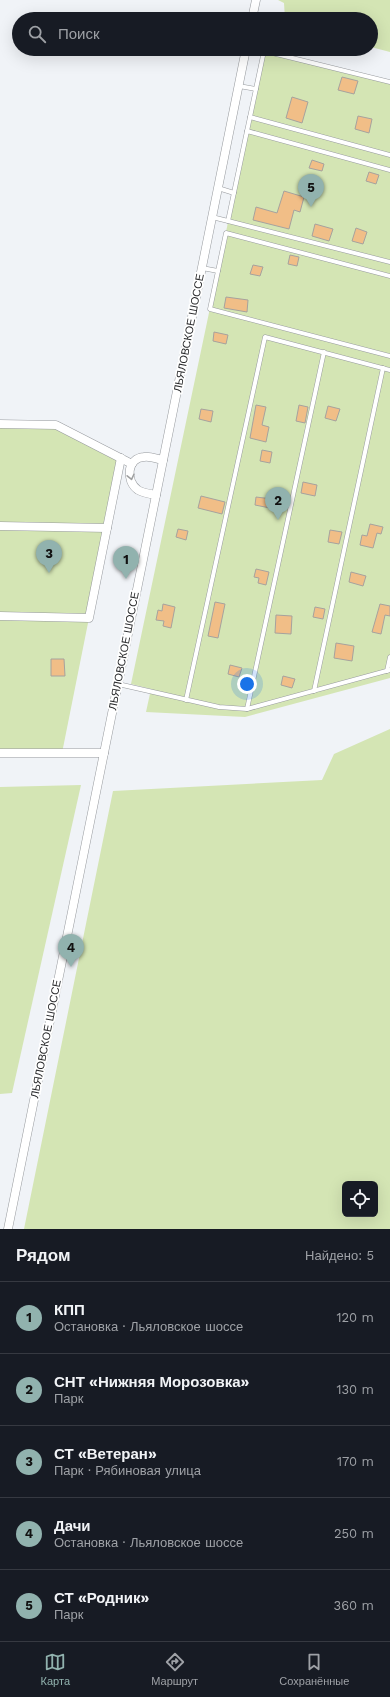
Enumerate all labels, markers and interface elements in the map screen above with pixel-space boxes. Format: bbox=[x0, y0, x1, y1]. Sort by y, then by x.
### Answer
search box bbox=[12, 12, 378, 56]
icon: search bbox=[26, 23, 48, 45]
text: Поиск bbox=[58, 25, 100, 43]
pin: 5 bbox=[298, 174, 324, 207]
street label: ЛЬЯЛОВСКОЕ ШОССЕ bbox=[171, 273, 207, 393]
one-way arrow bbox=[126, 474, 134, 480]
pin: 2 bbox=[265, 487, 291, 520]
pin: 3 bbox=[36, 540, 62, 573]
pin: 1 bbox=[113, 546, 139, 579]
street label: ЛЬЯЛОВСКОЕ ШОССЕ bbox=[106, 591, 142, 711]
your location bbox=[237, 674, 257, 694]
pin: 4 bbox=[58, 934, 84, 967]
street label: ЛЬЯЛОВСКОЕ ШОССЕ bbox=[28, 979, 64, 1099]
map controls bbox=[342, 1181, 378, 1217]
button: locate bbox=[342, 1181, 378, 1217]
text: Рядом bbox=[16, 1245, 71, 1265]
text: Найдено: 5 bbox=[305, 1248, 374, 1263]
text: КПП bbox=[54, 1301, 85, 1319]
text: 1 bbox=[26, 1310, 32, 1325]
text: 120 m bbox=[336, 1310, 374, 1325]
text: Остановка · Льяловское шоссе bbox=[54, 1319, 243, 1334]
text: СНТ «Нижняя Морозовка» bbox=[54, 1373, 249, 1391]
text: 2 bbox=[25, 1382, 33, 1397]
text: 130 m bbox=[336, 1382, 374, 1397]
text: Парк bbox=[54, 1391, 84, 1406]
text: СТ «Ветеран» bbox=[54, 1445, 157, 1463]
text: 3 bbox=[25, 1454, 33, 1469]
text: 170 m bbox=[337, 1454, 374, 1469]
text: Парк · Рябиновая улица bbox=[54, 1463, 201, 1478]
text: Дачи bbox=[54, 1517, 91, 1535]
text: 4 bbox=[25, 1526, 33, 1541]
text: 250 m bbox=[334, 1526, 374, 1541]
text: Остановка · Льяловское шоссе bbox=[54, 1535, 243, 1550]
text: СТ «Родник» bbox=[54, 1589, 149, 1607]
text: 5 bbox=[25, 1598, 33, 1613]
text: 360 m bbox=[334, 1598, 374, 1613]
text: Парк bbox=[54, 1607, 84, 1622]
tab: Карта bbox=[41, 1651, 70, 1688]
tab: Маршрут bbox=[151, 1651, 198, 1688]
tab: Сохранённые bbox=[279, 1651, 349, 1688]

